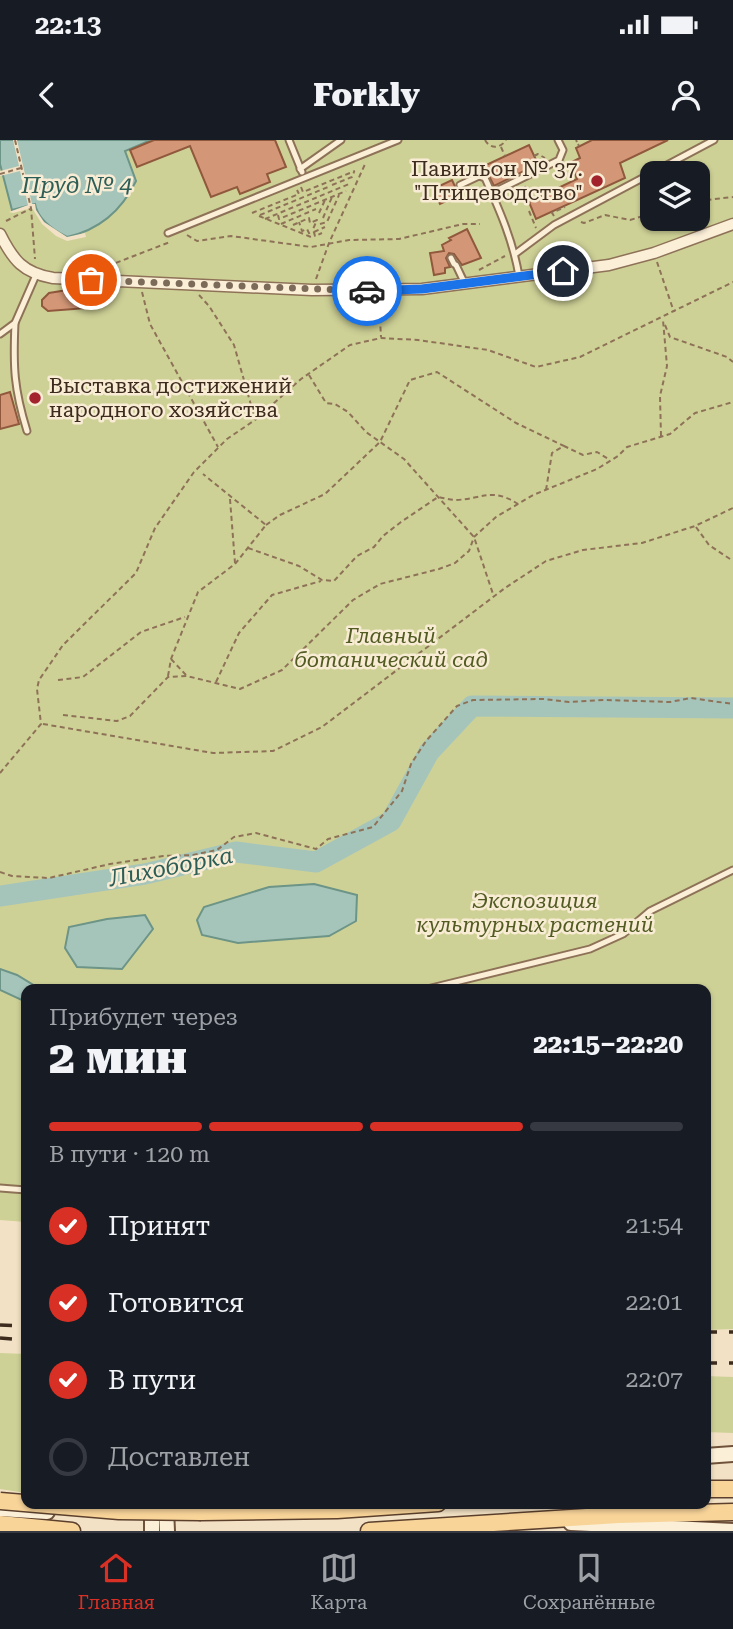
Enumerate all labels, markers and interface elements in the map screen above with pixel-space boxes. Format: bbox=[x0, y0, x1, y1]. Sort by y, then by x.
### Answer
text: 22:13 bbox=[35, 10, 101, 40]
icon: back bbox=[28, 76, 66, 114]
text: Forkly bbox=[313, 76, 420, 114]
icon: person bbox=[667, 76, 705, 114]
place label: Павильон № 37. "Птицеводство" bbox=[411, 157, 583, 205]
map controls bbox=[640, 161, 710, 231]
button: layers bbox=[640, 161, 710, 231]
water label: Пруд № 4 bbox=[21, 172, 133, 199]
marker: Павильон № 37. "Птицеводство" bbox=[589, 173, 605, 189]
pin bbox=[533, 241, 593, 301]
pin bbox=[61, 250, 121, 310]
icon: home bbox=[544, 252, 582, 290]
courier bbox=[332, 256, 402, 326]
icon: bag bbox=[72, 261, 110, 299]
icon: car bbox=[348, 272, 386, 310]
place label: Выставка достижений народного хозяйства bbox=[49, 374, 292, 422]
marker: Выставка достижений народного хозяйства bbox=[27, 390, 43, 406]
park label: Главный ботанический сад bbox=[294, 624, 488, 672]
water label: Лихоборка bbox=[105, 842, 235, 893]
park label: Экспозиция культурных растений bbox=[416, 889, 654, 937]
text: Прибудет через bbox=[49, 1004, 238, 1031]
text: 22:15–22:20 bbox=[533, 1029, 683, 1059]
text: 2 мин bbox=[49, 1030, 187, 1084]
text: В пути · 120 m bbox=[49, 1141, 210, 1168]
icon: check bbox=[49, 1207, 87, 1245]
text: Принят bbox=[108, 1211, 210, 1241]
text: 21:54 bbox=[626, 1212, 683, 1239]
icon: check bbox=[49, 1284, 87, 1322]
text: Готовится bbox=[108, 1288, 244, 1318]
text: 22:01 bbox=[626, 1289, 683, 1316]
icon: check bbox=[49, 1361, 87, 1399]
text: В пути bbox=[108, 1365, 196, 1395]
text: 22:07 bbox=[626, 1366, 683, 1393]
text: Доставлен bbox=[108, 1442, 250, 1472]
tab: Главная bbox=[78, 1549, 155, 1614]
tab: Карта bbox=[311, 1549, 367, 1614]
tab: Сохранённые bbox=[523, 1549, 655, 1614]

